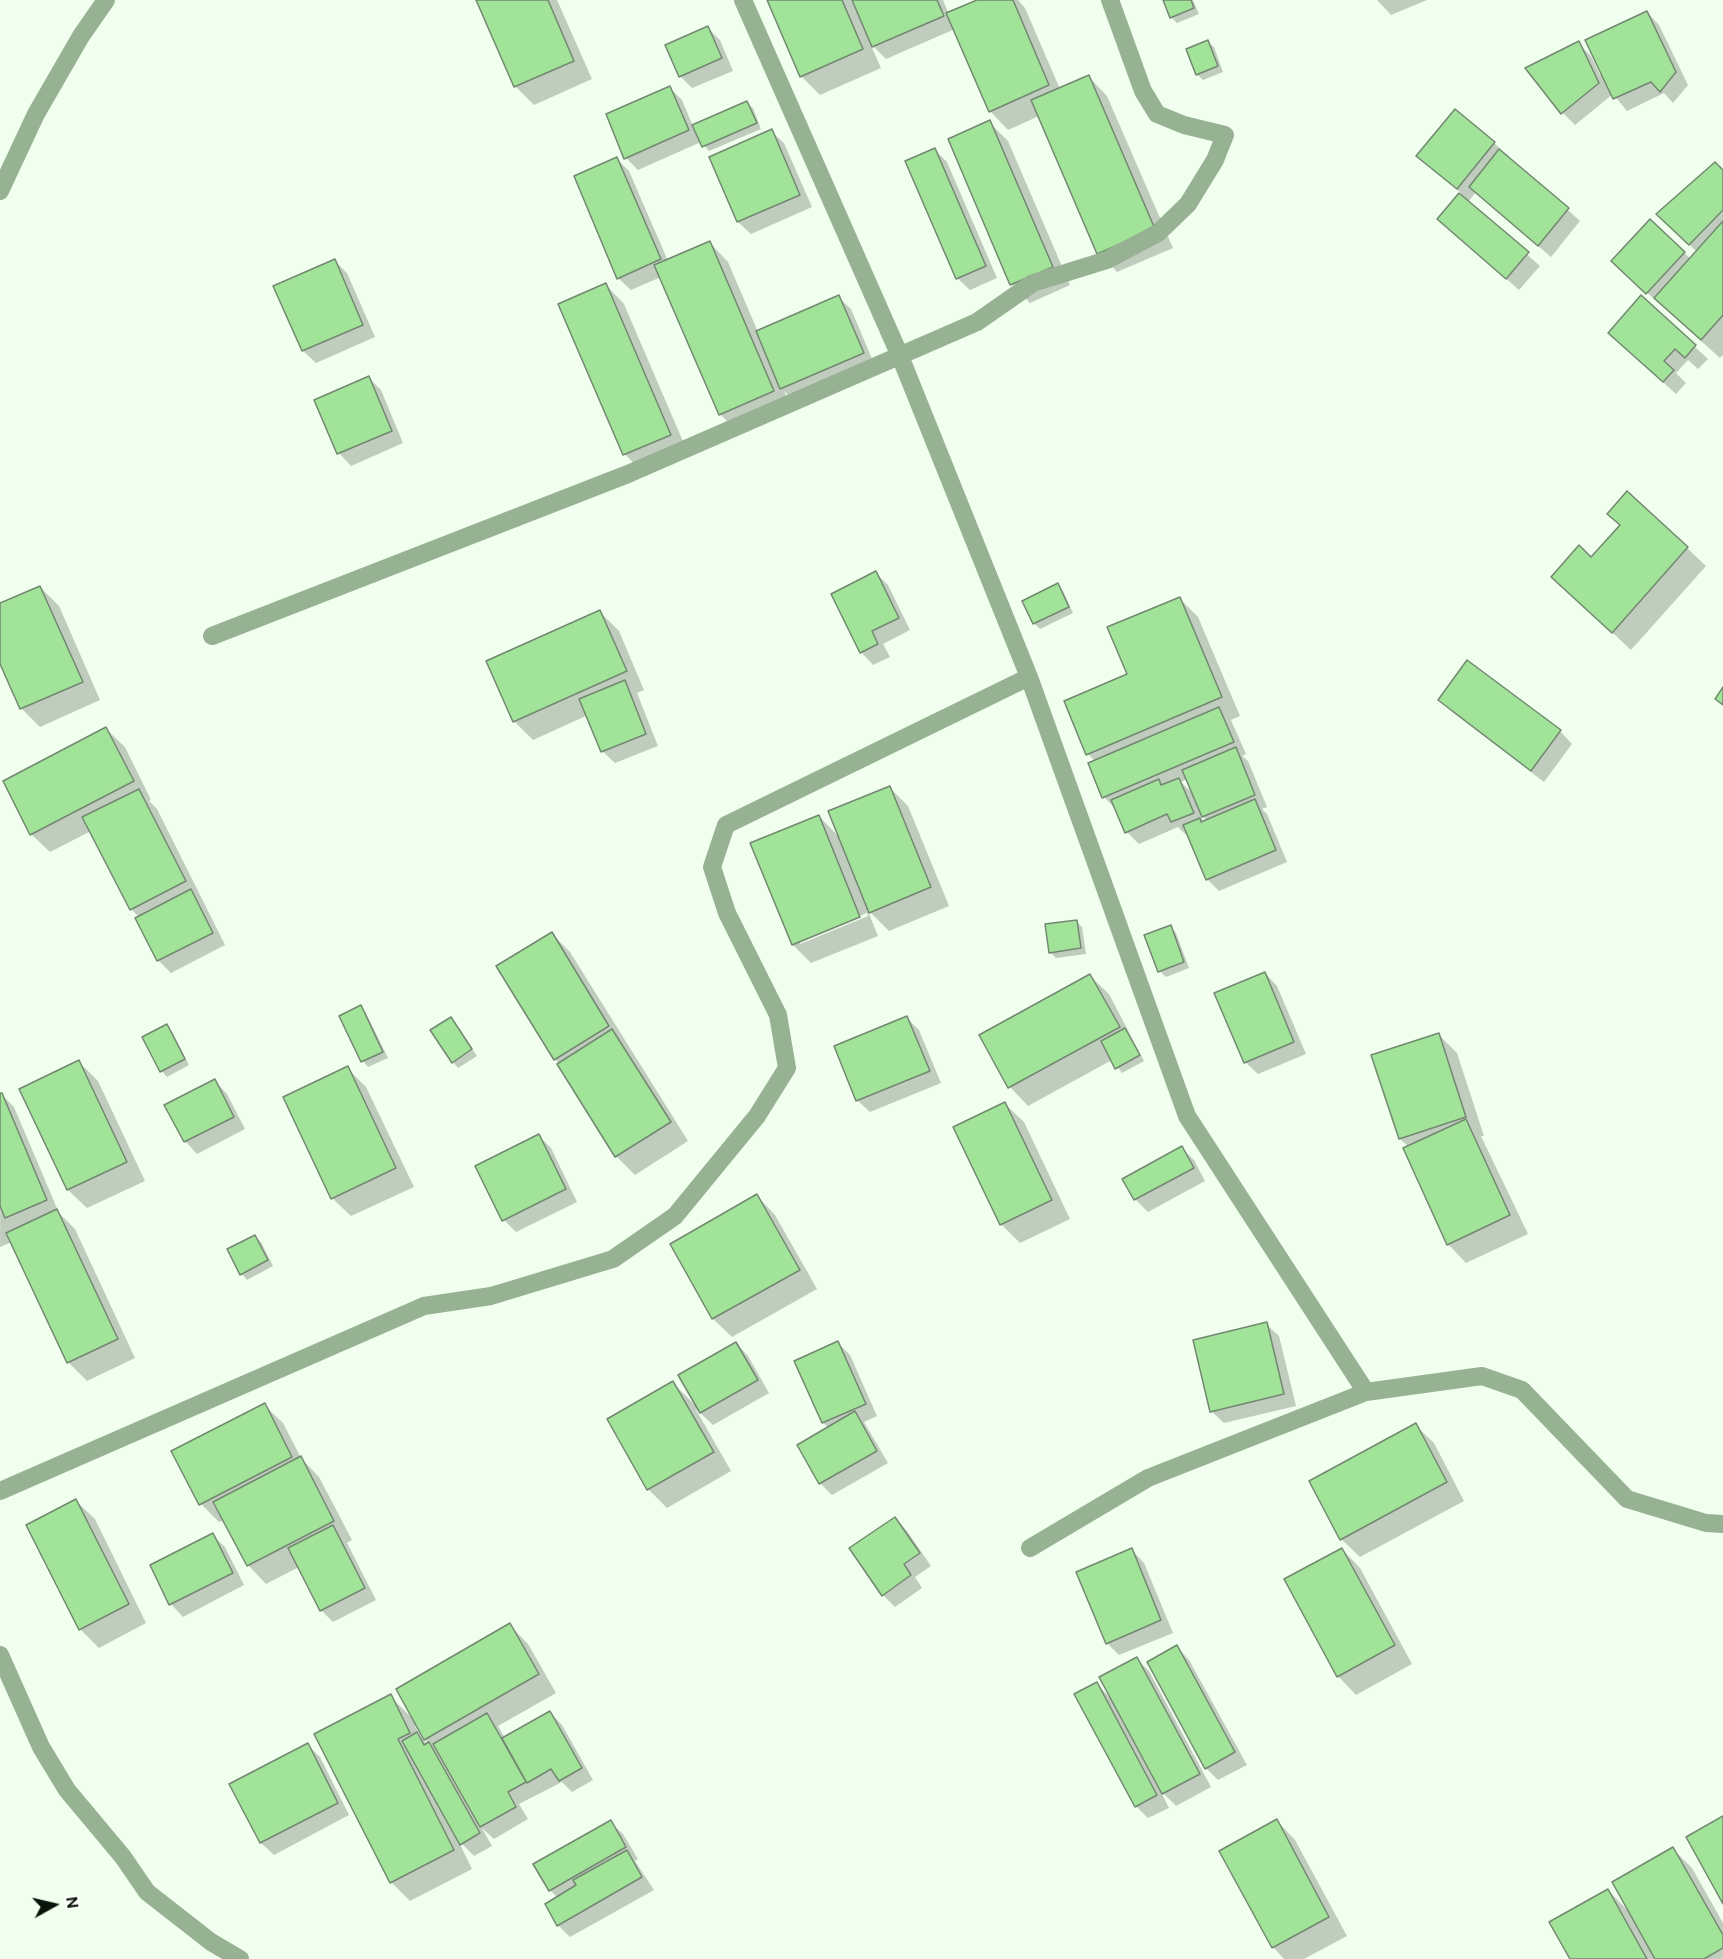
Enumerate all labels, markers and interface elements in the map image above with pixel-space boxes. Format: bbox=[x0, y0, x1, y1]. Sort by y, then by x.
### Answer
north arrow bbox=[24, 1875, 84, 1935]
text: N bbox=[61, 1895, 84, 1910]

